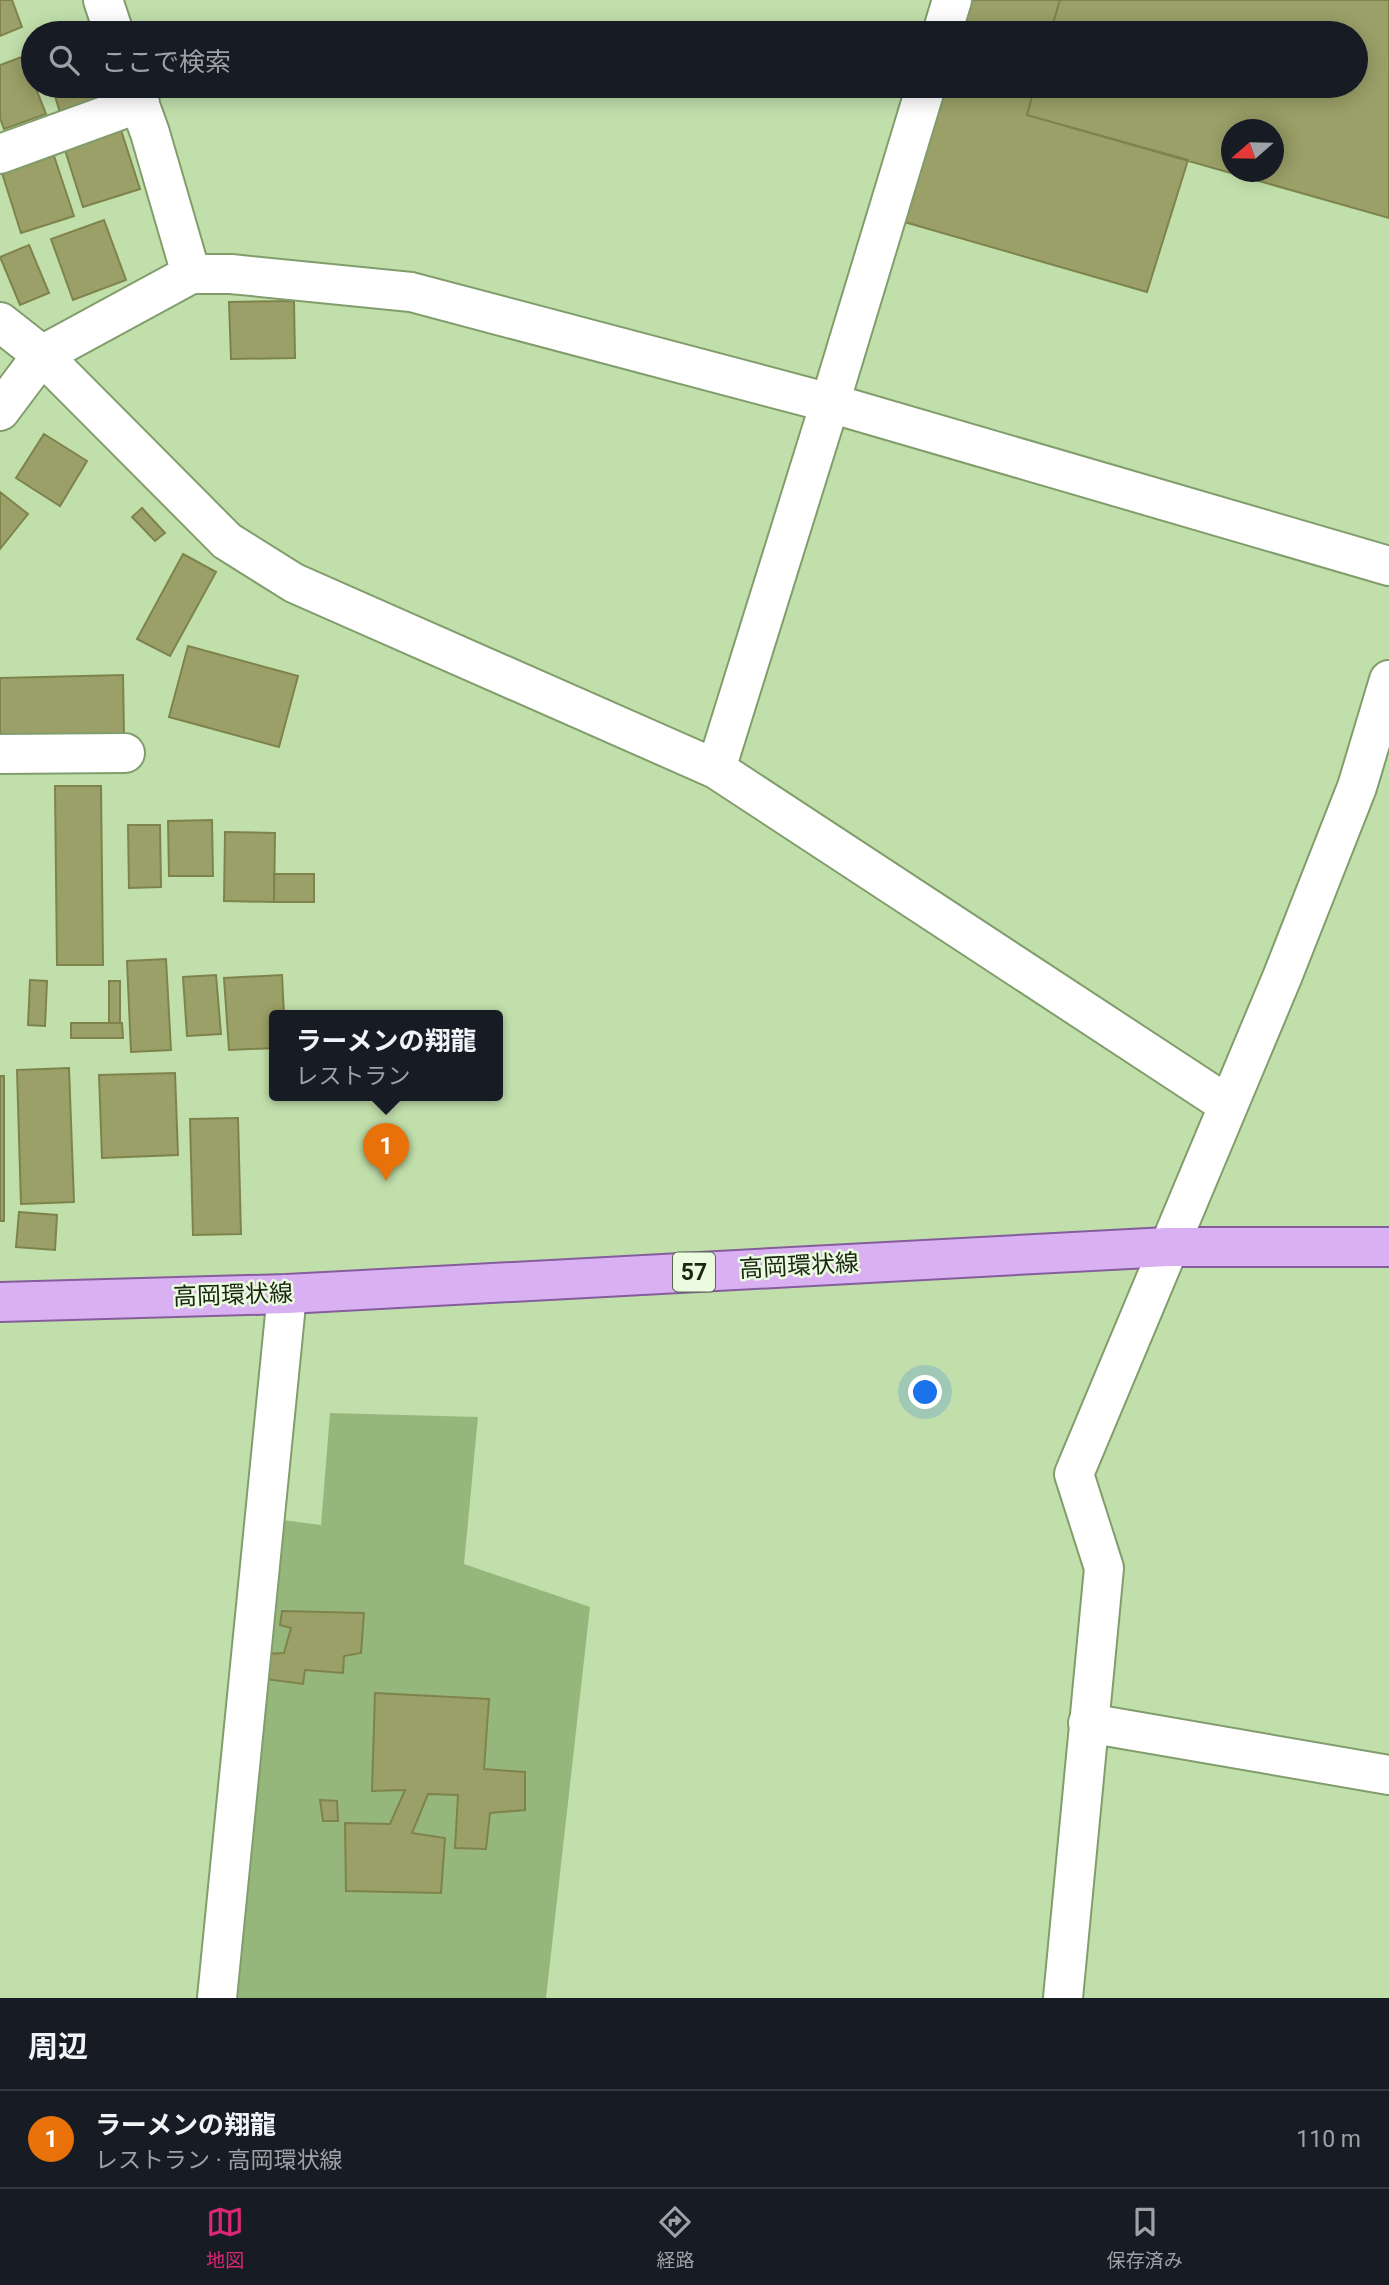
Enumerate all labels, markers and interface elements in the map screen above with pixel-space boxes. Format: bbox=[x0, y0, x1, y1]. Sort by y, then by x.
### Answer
search box bbox=[21, 21, 1368, 98]
icon: search bbox=[45, 41, 83, 79]
text: ここで検索 bbox=[101, 47, 231, 77]
north arrow bbox=[1221, 119, 1284, 182]
popup bbox=[269, 1010, 503, 1101]
text: ラーメンの翔龍 bbox=[296, 1026, 476, 1056]
text: レストラン bbox=[296, 1063, 411, 1090]
pin: 1 bbox=[363, 1123, 409, 1181]
street label: 高岡環状線 bbox=[738, 1249, 860, 1283]
road number: 57 bbox=[673, 1252, 715, 1292]
street label: 高岡環状線 bbox=[173, 1279, 293, 1311]
your location bbox=[908, 1375, 942, 1409]
text: 周辺 bbox=[28, 2029, 88, 2064]
text: ラーメンの翔龍 bbox=[95, 2110, 276, 2140]
text: 1 bbox=[44, 2126, 58, 2153]
text: 110 m bbox=[1296, 2126, 1361, 2153]
text: レストラン · 高岡環状線 bbox=[95, 2147, 342, 2174]
tab: 地図 bbox=[206, 2203, 244, 2272]
tab: 経路 bbox=[656, 2203, 695, 2272]
tab: 保存済み bbox=[1107, 2203, 1183, 2272]

